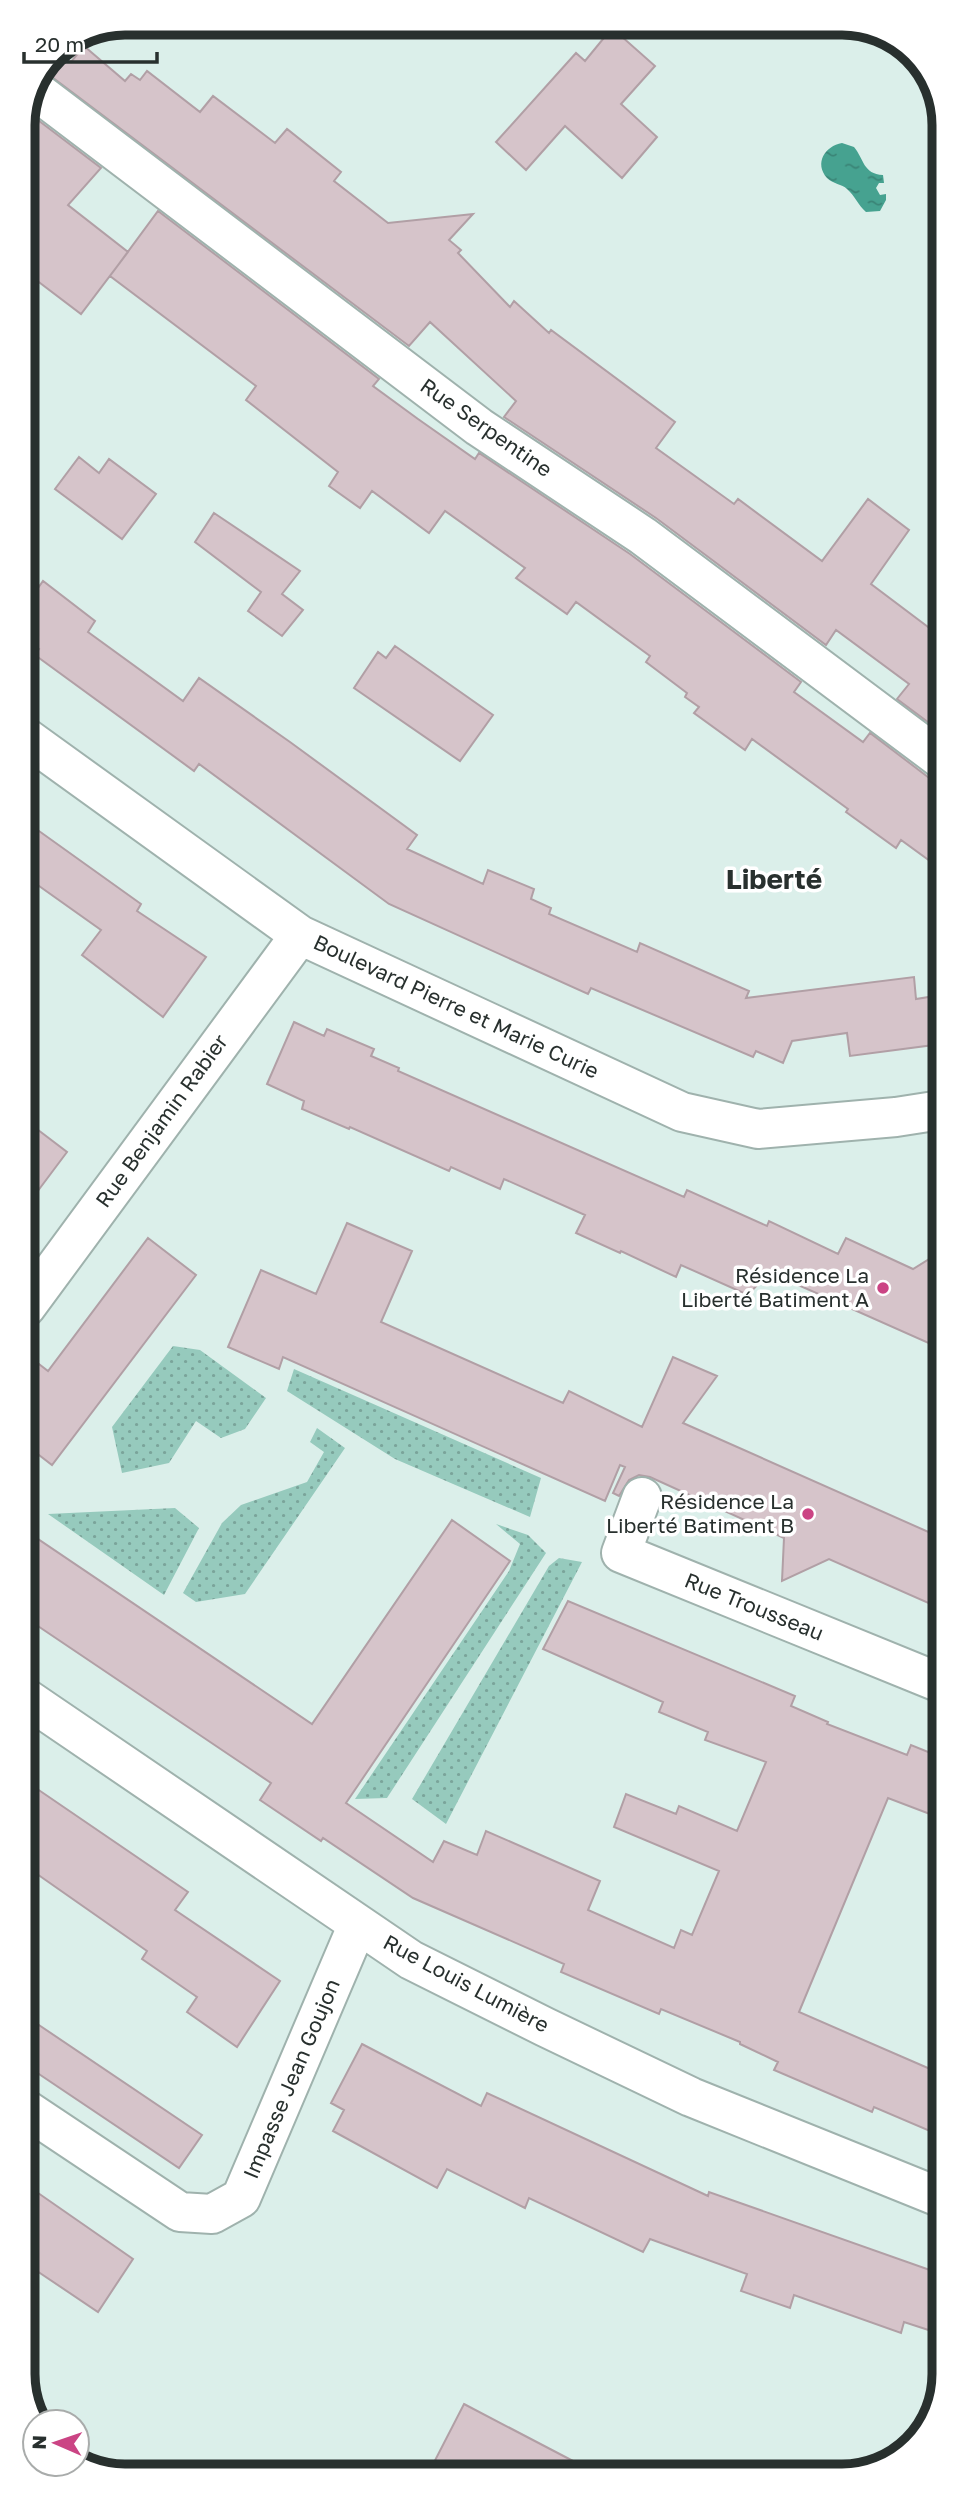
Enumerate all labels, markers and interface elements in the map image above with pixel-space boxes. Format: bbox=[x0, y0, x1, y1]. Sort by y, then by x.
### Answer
scale bar bbox=[24, 21, 158, 65]
text: 20 m bbox=[35, 31, 84, 57]
street label: Rue Serpentine bbox=[416, 372, 557, 482]
district label: Liberté bbox=[726, 862, 822, 895]
street label: Boulevard Pierre et Marie Curie bbox=[310, 928, 603, 1084]
street label: Rue Benjamin Rabier bbox=[90, 1029, 233, 1212]
place label: Résidence La Liberté Batiment A bbox=[681, 1262, 869, 1312]
marker: Résidence La Liberté Batiment A bbox=[875, 1280, 891, 1296]
place label: Résidence La Liberté Batiment B bbox=[606, 1488, 794, 1538]
marker: Résidence La Liberté Batiment B bbox=[800, 1506, 816, 1522]
street label: Rue Trousseau bbox=[681, 1566, 828, 1646]
street label: Rue Louis Lumière bbox=[379, 1928, 554, 2038]
street label: Impasse Jean Goujon bbox=[237, 1975, 345, 2183]
north arrow bbox=[21, 2408, 91, 2478]
text: N bbox=[27, 2435, 50, 2450]

